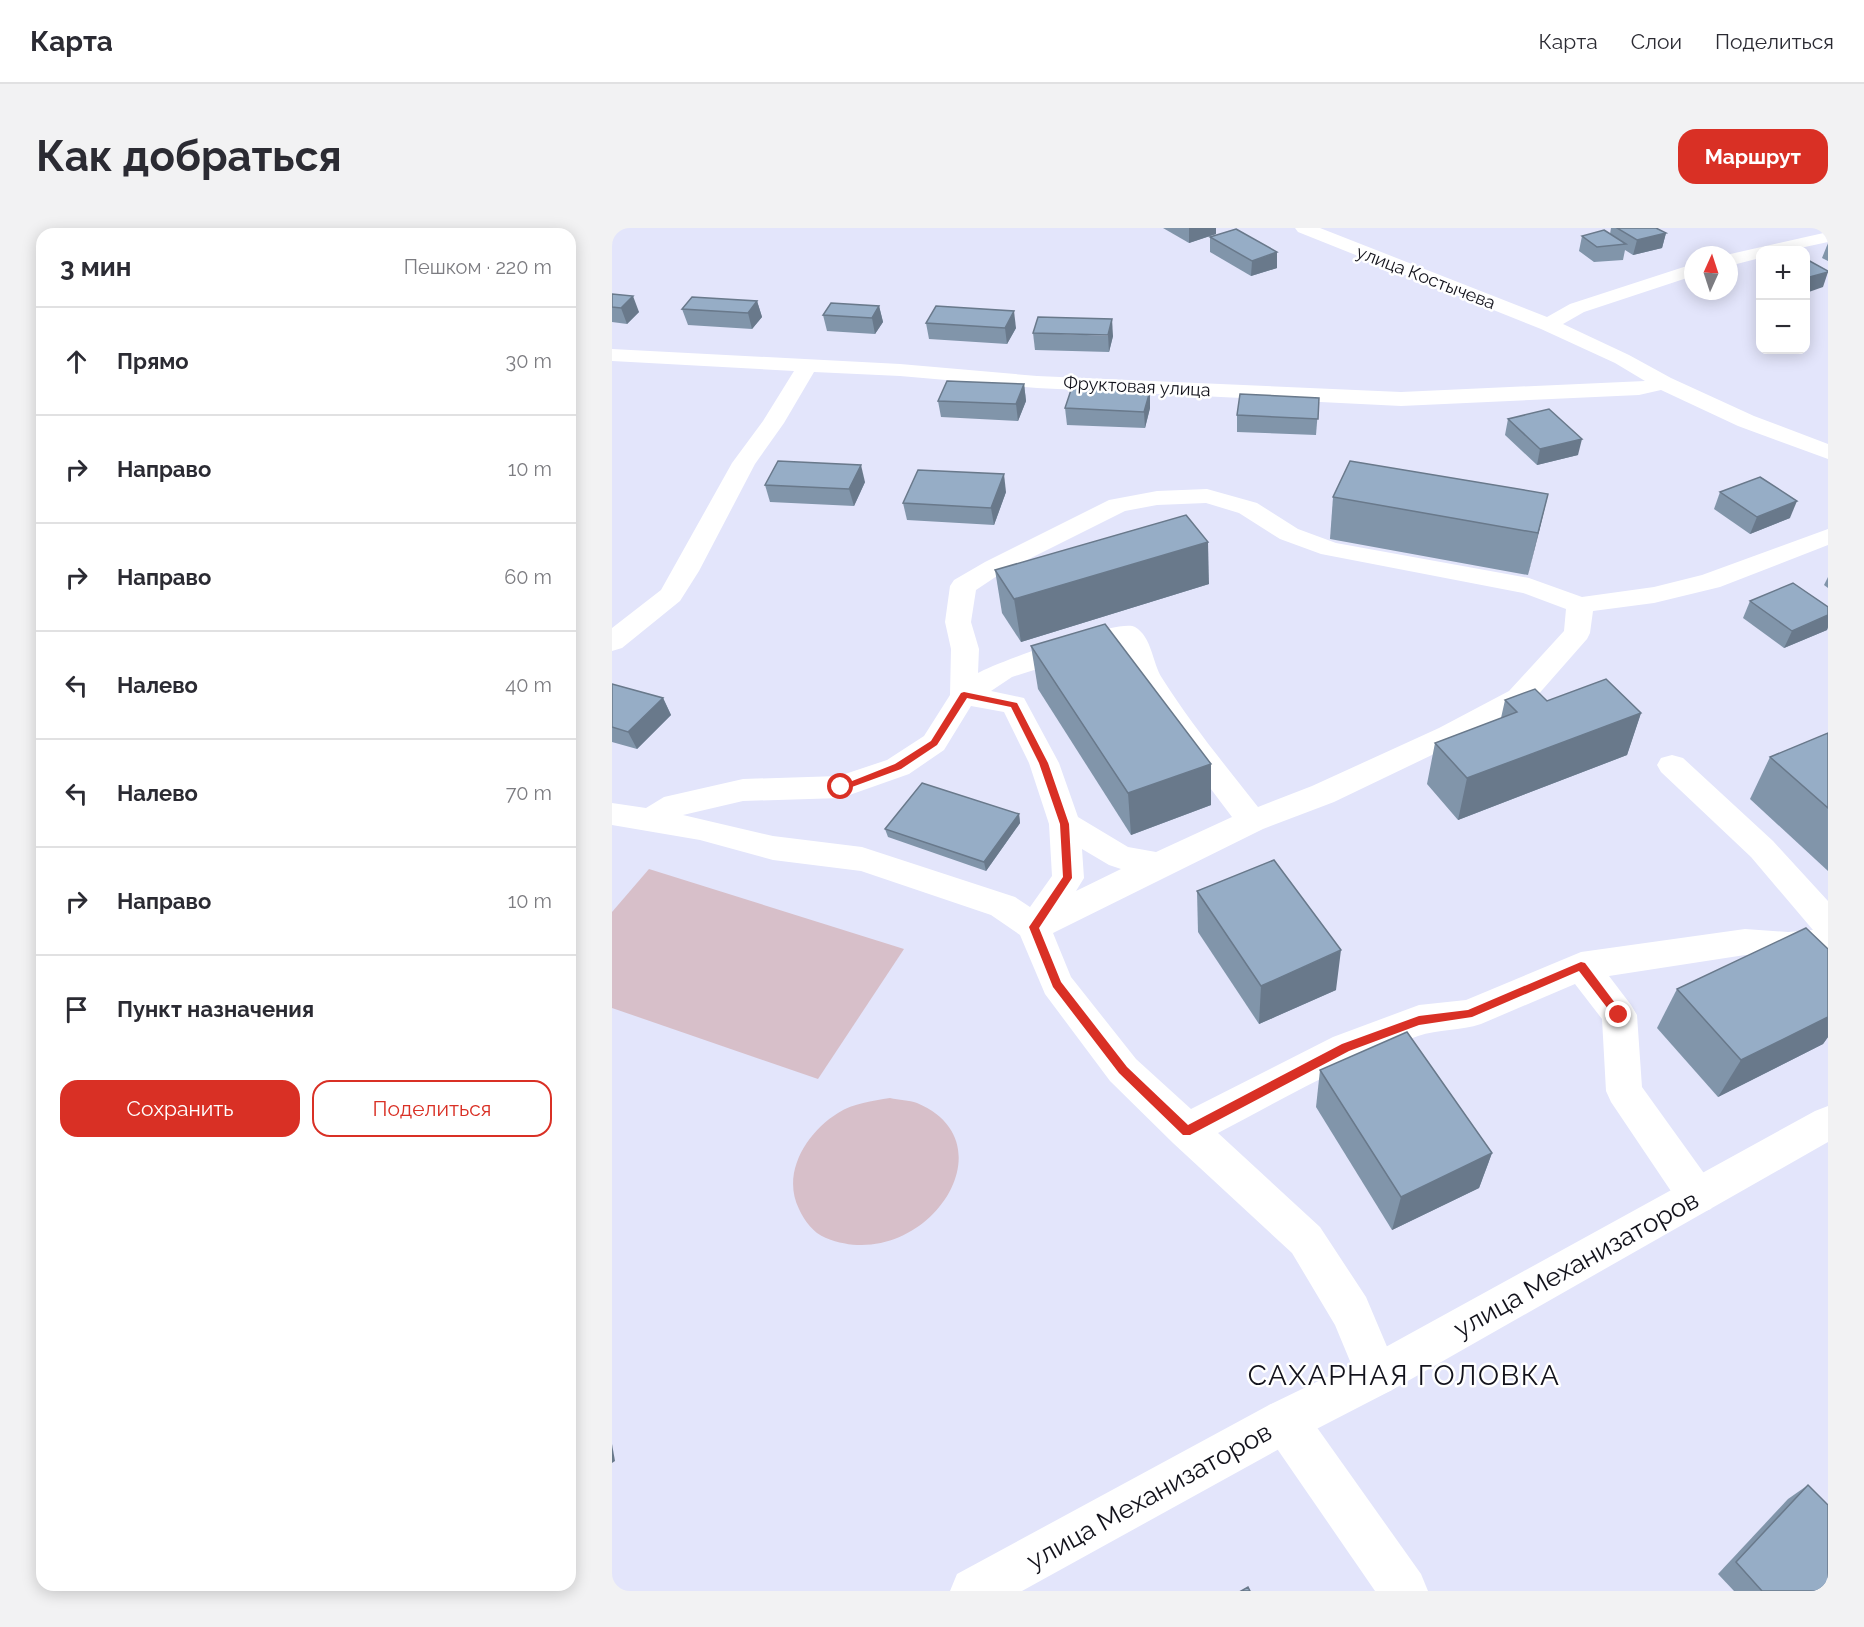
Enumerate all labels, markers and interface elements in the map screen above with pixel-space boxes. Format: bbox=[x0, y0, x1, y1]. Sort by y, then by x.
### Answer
text: Карта bbox=[30, 25, 113, 58]
text: Карта bbox=[1539, 29, 1598, 54]
text: Слои bbox=[1631, 29, 1682, 54]
text: Поделиться bbox=[1715, 29, 1834, 54]
button: Маршрут bbox=[1678, 129, 1828, 184]
text: Как добраться bbox=[36, 132, 342, 181]
street label: улица Костычева bbox=[1354, 241, 1498, 313]
north arrow bbox=[1684, 246, 1738, 300]
map controls bbox=[1756, 246, 1810, 354]
button: + bbox=[1756, 246, 1810, 300]
text: 3 мин bbox=[60, 252, 131, 282]
text: Пешком · 220 m bbox=[404, 255, 552, 279]
button: − bbox=[1756, 300, 1810, 354]
icon: ahead bbox=[60, 345, 93, 378]
text: Прямо bbox=[117, 348, 189, 374]
text: 30 m bbox=[506, 349, 552, 373]
street label: Фруктовая улица bbox=[1063, 372, 1211, 400]
icon: right bbox=[60, 453, 93, 486]
text: Направо bbox=[117, 456, 211, 482]
text: 10 m bbox=[508, 457, 552, 481]
icon: right bbox=[60, 561, 93, 594]
text: Направо bbox=[117, 564, 211, 590]
text: 60 m bbox=[504, 565, 552, 589]
icon: left bbox=[60, 669, 93, 702]
text: Налево bbox=[117, 672, 198, 698]
text: 40 m bbox=[505, 673, 552, 697]
route start bbox=[827, 773, 853, 799]
icon: left bbox=[60, 777, 93, 810]
text: Налево bbox=[117, 780, 198, 806]
text: 70 m bbox=[506, 781, 552, 805]
icon: right bbox=[60, 885, 93, 918]
text: Направо bbox=[117, 888, 211, 914]
text: 10 m bbox=[508, 889, 552, 913]
icon: arrive bbox=[60, 993, 93, 1026]
text: Пункт назначения bbox=[117, 996, 314, 1022]
route end bbox=[1605, 1001, 1631, 1027]
button: Сохранить bbox=[60, 1080, 300, 1137]
button: Поделиться bbox=[312, 1080, 552, 1137]
street label: улица Механизаторов bbox=[1448, 1184, 1704, 1344]
district label: САХАРНАЯ ГОЛОВКА bbox=[1248, 1359, 1560, 1392]
street label: улица Механизаторов bbox=[1021, 1416, 1277, 1576]

